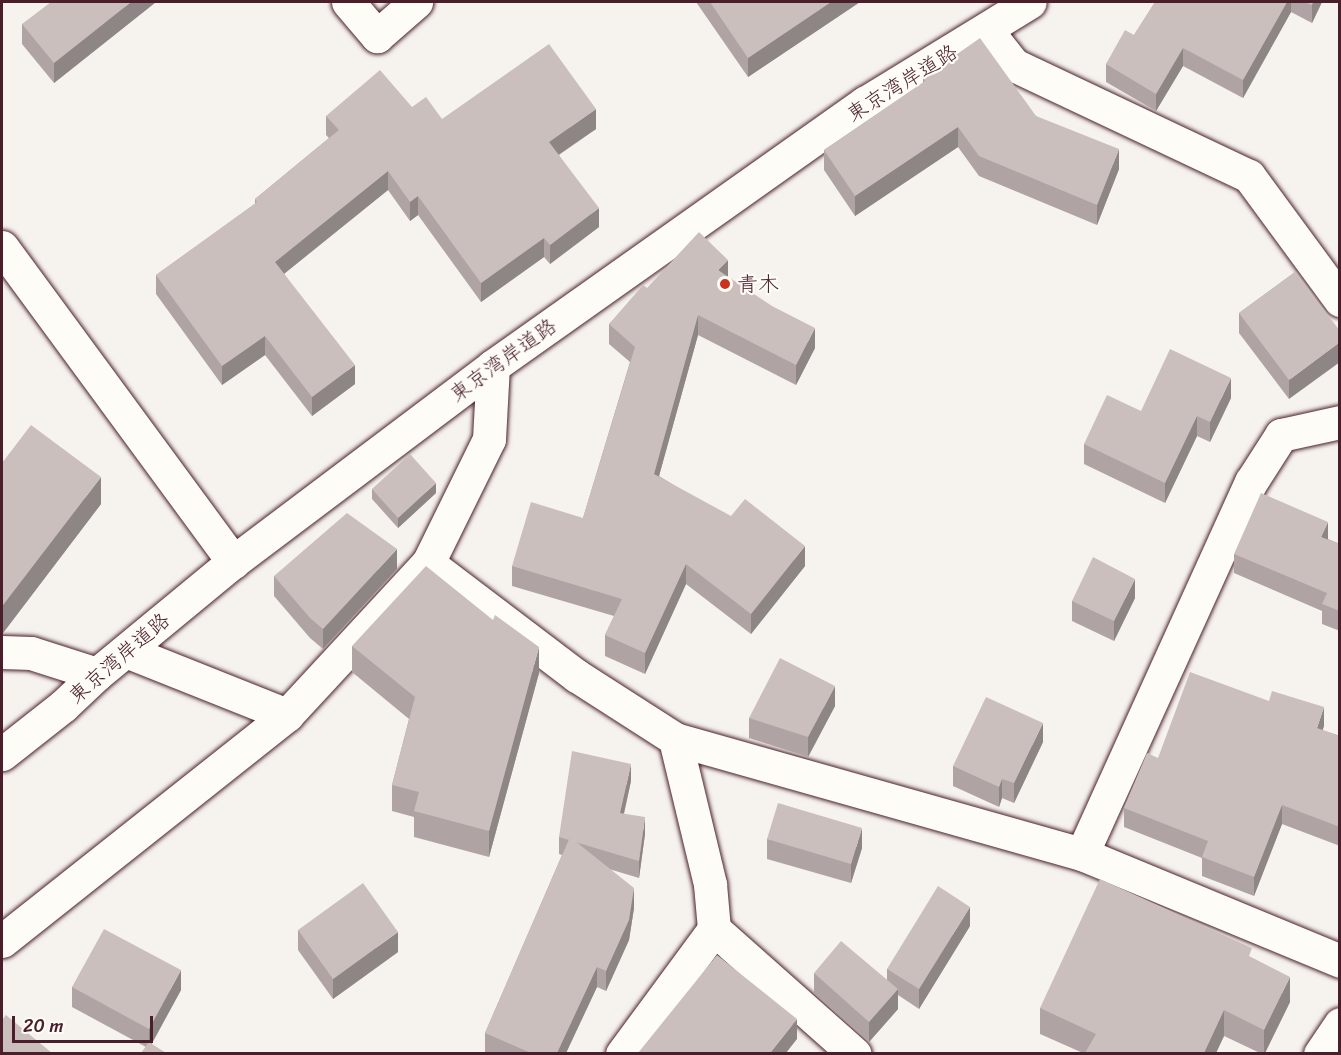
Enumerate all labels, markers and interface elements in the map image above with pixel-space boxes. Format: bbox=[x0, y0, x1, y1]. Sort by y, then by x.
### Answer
street label: 東京湾岸道路 bbox=[842, 39, 962, 127]
place label: 青木 bbox=[737, 271, 779, 297]
marker: 青木 bbox=[718, 277, 732, 291]
street label: 東京湾岸道路 bbox=[445, 313, 561, 407]
street label: 東京湾岸道路 bbox=[63, 607, 175, 709]
scale bar bbox=[15, 1004, 156, 1042]
text: 20 m bbox=[23, 1010, 63, 1042]

